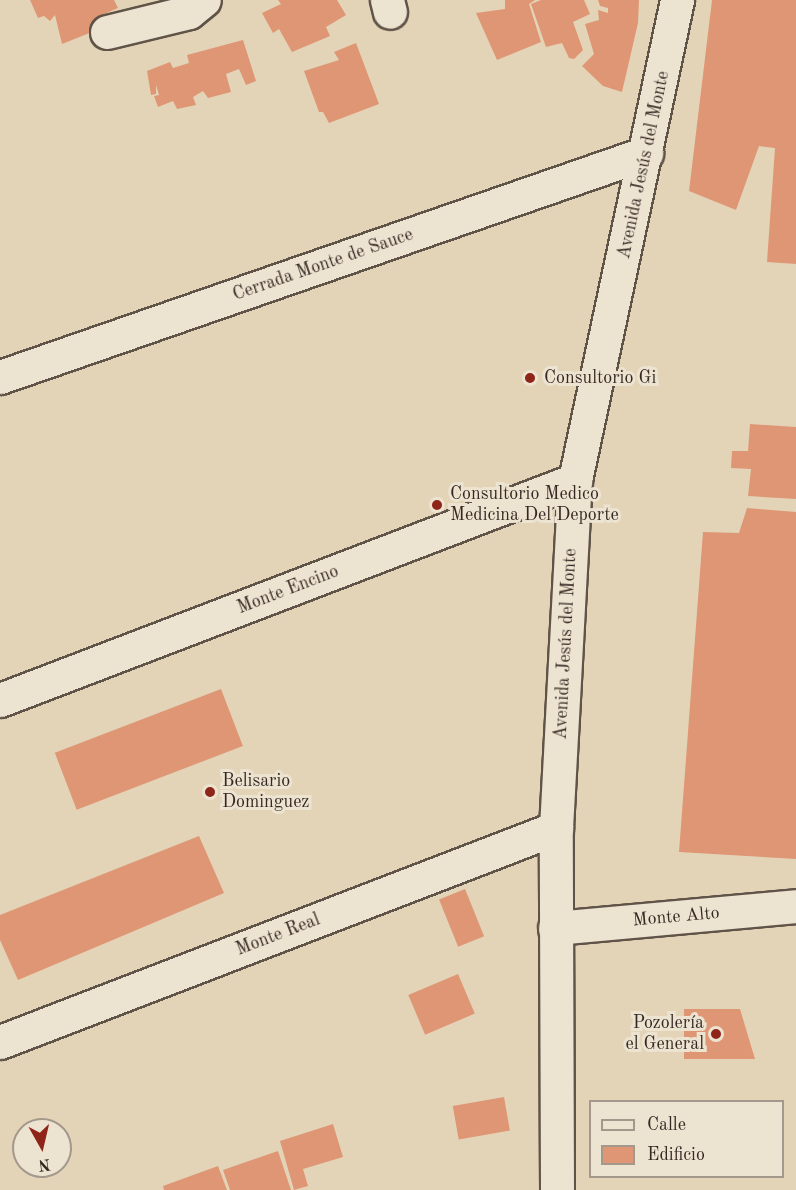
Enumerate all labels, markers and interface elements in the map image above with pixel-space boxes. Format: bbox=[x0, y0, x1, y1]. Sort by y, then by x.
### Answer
street label: Avenida Jesús del Monte bbox=[614, 69, 674, 261]
street label: Cerrada Monte de Sauce bbox=[230, 224, 416, 306]
place label: Consultorio Gi bbox=[544, 367, 656, 389]
marker: Consultorio Gi bbox=[521, 369, 539, 387]
place label: Consultorio Medico Medicina Del Deporte bbox=[450, 484, 619, 526]
marker: Consultorio Medico Medicina Del Deporte bbox=[428, 496, 446, 514]
street label: Avenida Jesús del Monte bbox=[550, 548, 582, 740]
street label: Monte Encino bbox=[234, 561, 342, 619]
place label: Belisario Dominguez bbox=[222, 771, 309, 814]
marker: Belisario Dominguez bbox=[203, 785, 217, 799]
street label: Monte Alto bbox=[632, 902, 720, 932]
street label: Monte Real bbox=[233, 909, 323, 961]
place label: Pozolería el General bbox=[625, 1013, 704, 1056]
marker: Pozolería el General bbox=[709, 1027, 723, 1041]
legend bbox=[589, 1100, 784, 1178]
text: Calle bbox=[647, 1116, 686, 1134]
north arrow bbox=[12, 1118, 72, 1178]
text: Edificio bbox=[647, 1146, 705, 1164]
text: N bbox=[37, 1155, 51, 1173]

